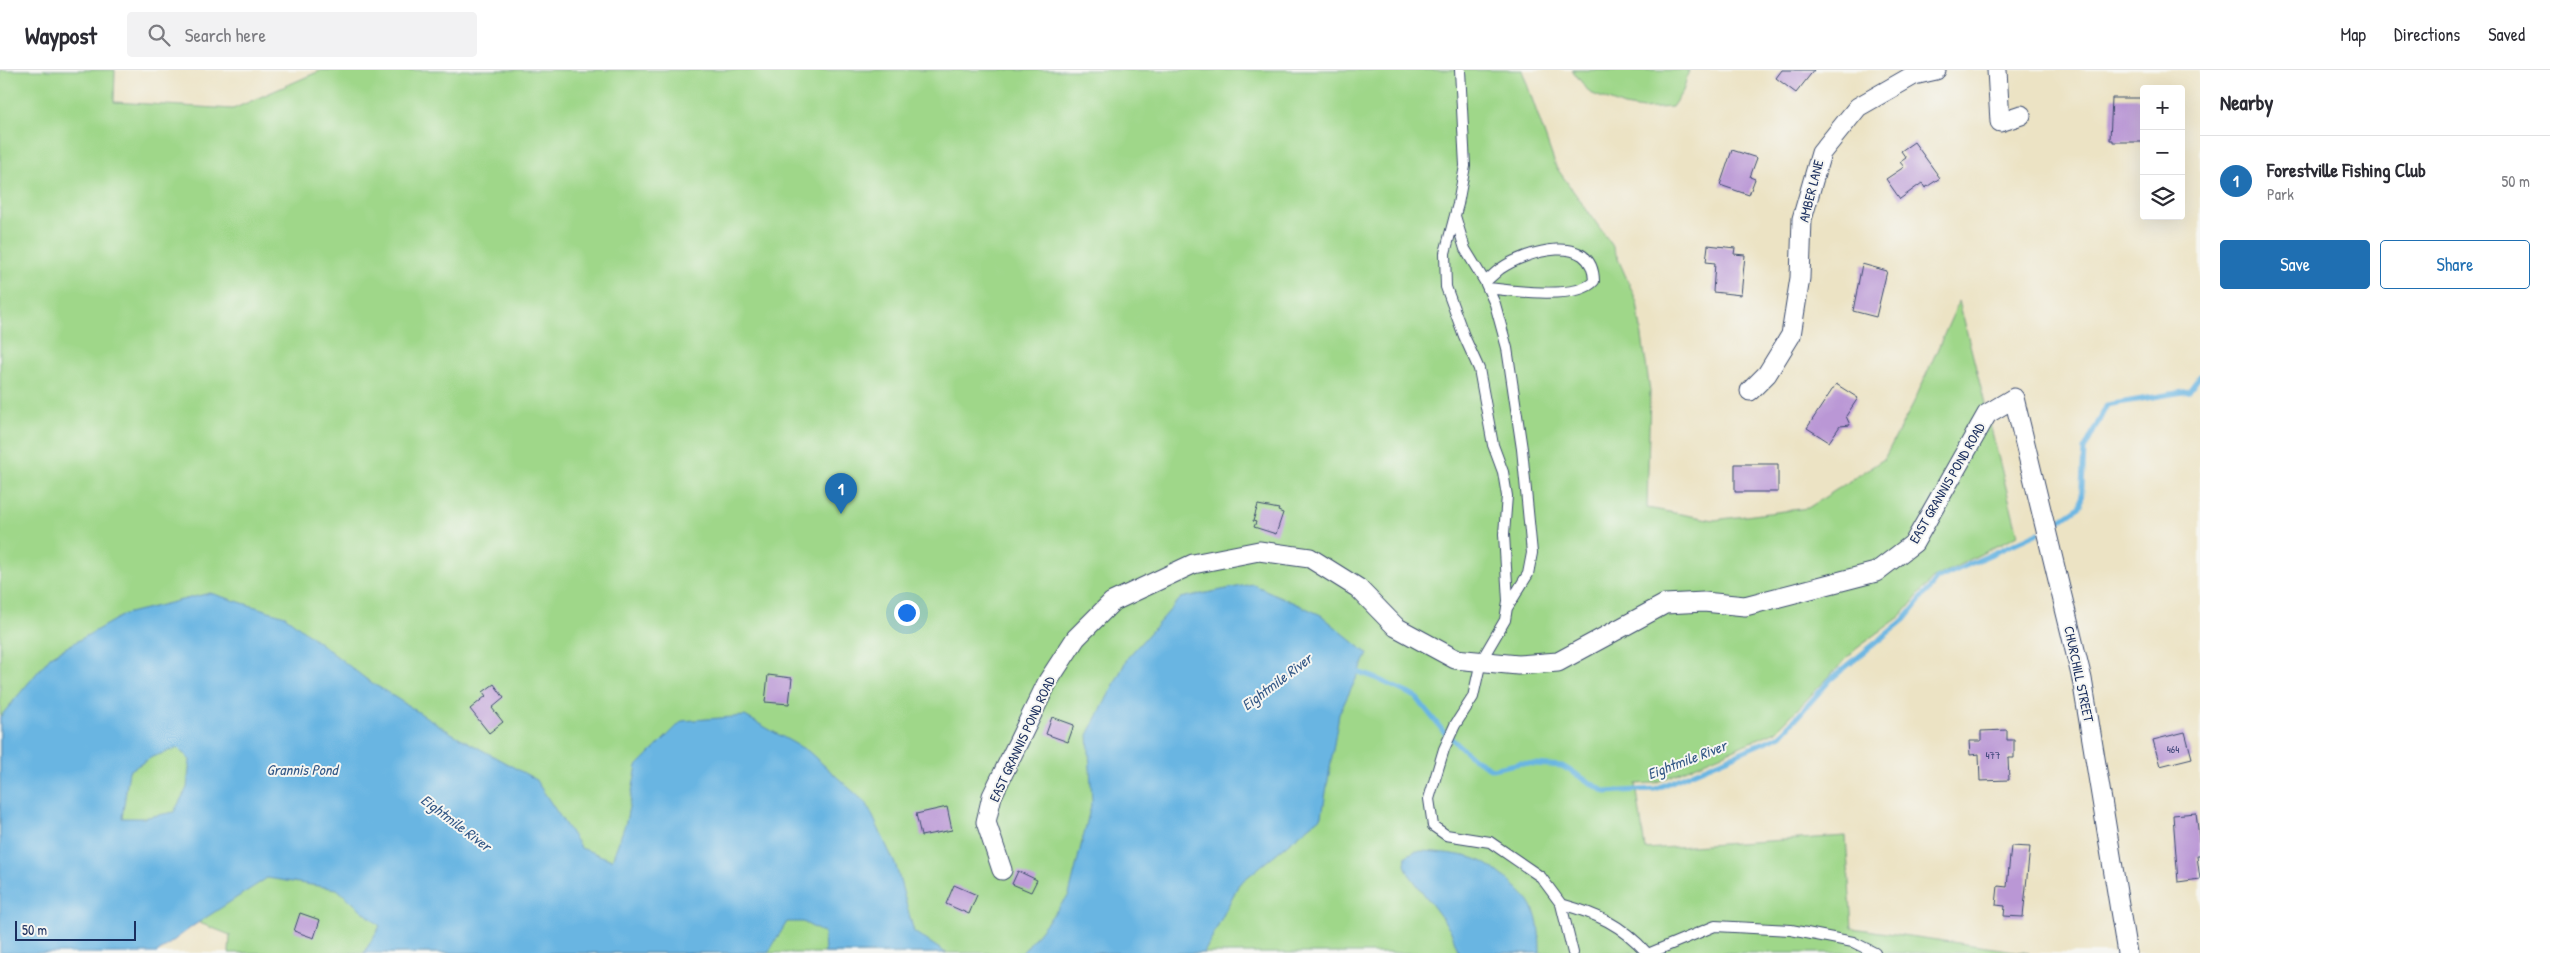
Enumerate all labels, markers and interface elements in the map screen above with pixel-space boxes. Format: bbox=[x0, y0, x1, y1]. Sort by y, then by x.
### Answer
search box bbox=[127, 12, 477, 57]
text: Waypost bbox=[25, 19, 97, 51]
icon: search bbox=[145, 21, 173, 49]
text: Search here bbox=[185, 22, 266, 48]
text: Map bbox=[2341, 22, 2366, 47]
text: Directions bbox=[2394, 22, 2460, 47]
text: Saved bbox=[2488, 22, 2525, 47]
map controls bbox=[2140, 85, 2185, 220]
button: + bbox=[2140, 85, 2185, 130]
text: Nearby bbox=[2220, 88, 2273, 117]
button: − bbox=[2140, 130, 2185, 175]
text: Forestville Fishing Club bbox=[2267, 157, 2426, 183]
street label: AMBER LANE bbox=[1794, 158, 1827, 224]
text: 1 bbox=[2233, 170, 2239, 192]
text: 50 m bbox=[2502, 170, 2530, 192]
button: layers bbox=[2140, 175, 2185, 220]
text: Park bbox=[2267, 183, 2294, 205]
button: Save bbox=[2220, 240, 2370, 289]
button: Share bbox=[2380, 240, 2530, 289]
street label: EAST GRANNIS POND ROAD bbox=[1904, 419, 1989, 547]
pin: 1 bbox=[825, 473, 857, 514]
your location bbox=[894, 600, 920, 626]
street label: CHURCHILL STREET bbox=[2060, 624, 2099, 724]
water label: Eightmile River bbox=[1237, 647, 1318, 715]
street label: EAST GRANNIS POND ROAD bbox=[984, 673, 1059, 805]
water label: Eightmile River bbox=[1644, 734, 1731, 784]
house number: 464 bbox=[2167, 742, 2179, 756]
house number: 477 bbox=[1985, 748, 2001, 762]
water label: Grannis Pond bbox=[267, 759, 340, 780]
water label: Eightmile River bbox=[417, 789, 498, 857]
scale bar bbox=[15, 918, 136, 941]
text: 50 m bbox=[22, 920, 47, 939]

